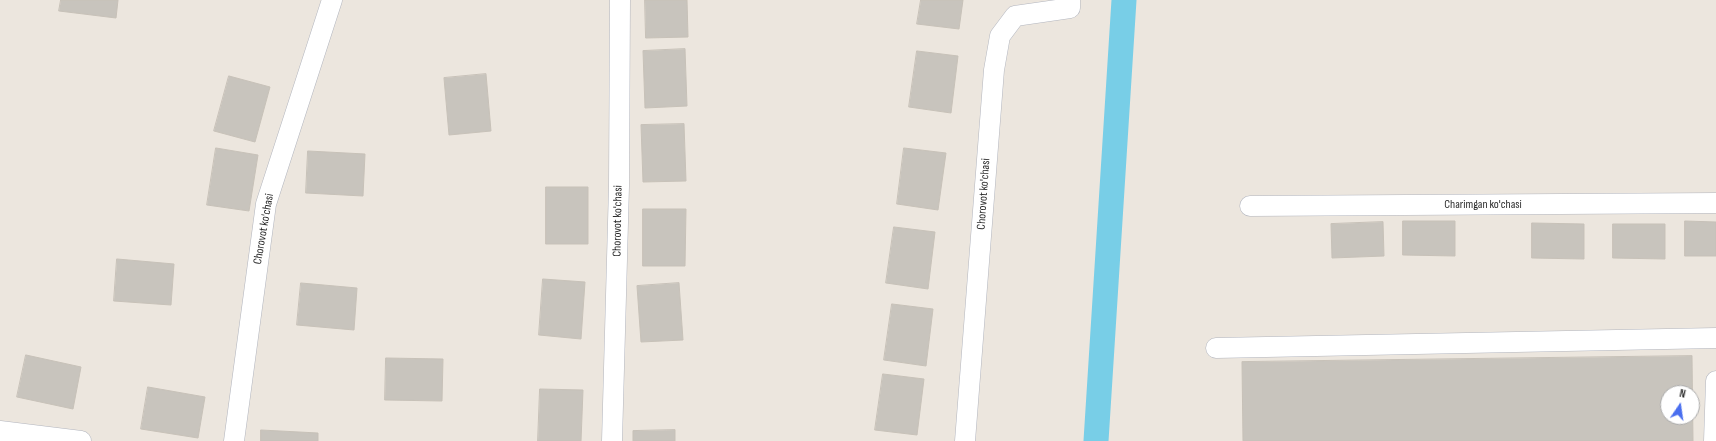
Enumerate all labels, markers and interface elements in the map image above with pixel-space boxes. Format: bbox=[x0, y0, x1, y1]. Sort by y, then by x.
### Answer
street label: Chorovot ko'chasi bbox=[974, 158, 994, 230]
street label: Chorovot ko'chasi bbox=[610, 185, 626, 257]
street label: Chorovot ko'chasi bbox=[251, 193, 277, 265]
street label: Charimgan ko'chasi bbox=[1444, 198, 1522, 212]
north arrow bbox=[1660, 385, 1700, 425]
text: N bbox=[1678, 387, 1687, 401]

